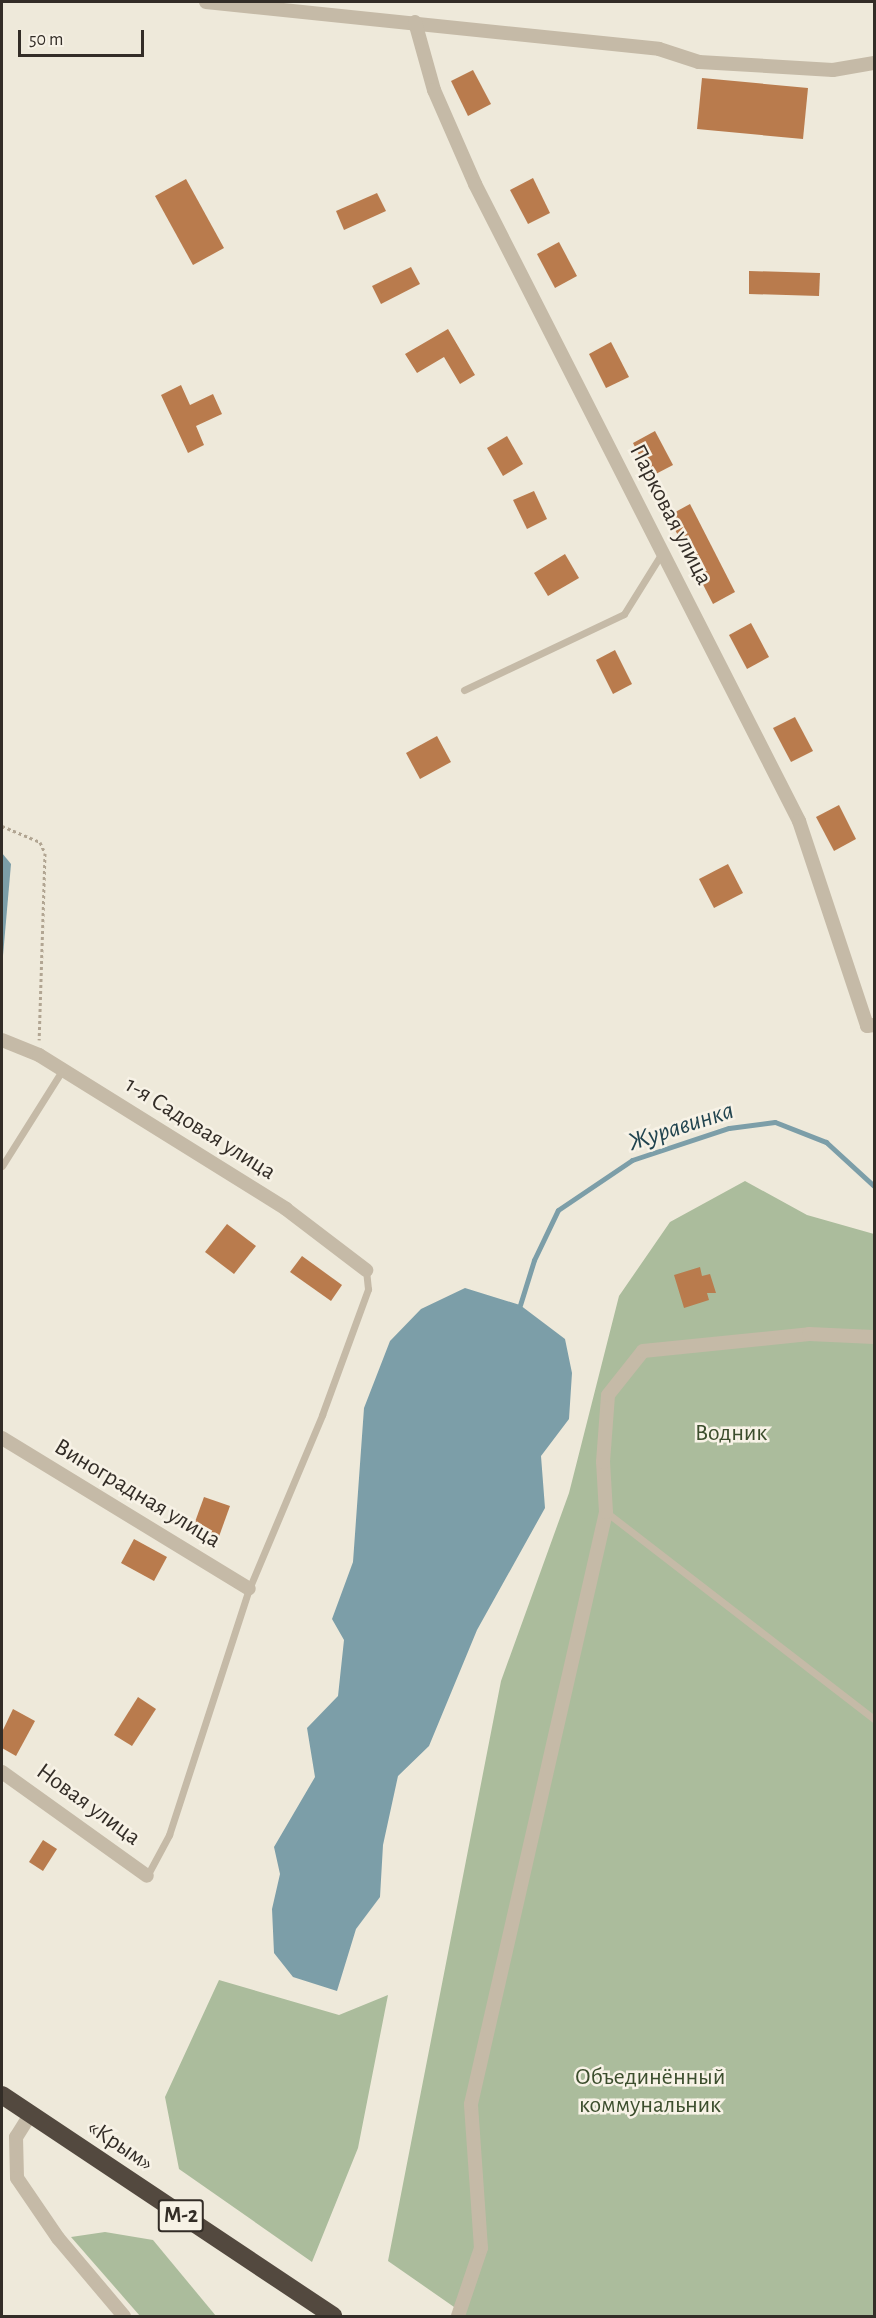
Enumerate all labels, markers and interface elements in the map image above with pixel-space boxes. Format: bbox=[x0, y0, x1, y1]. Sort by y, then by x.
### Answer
scale bar bbox=[21, 18, 147, 56]
text: 50 m bbox=[29, 31, 63, 49]
street label: Парковая улица bbox=[622, 440, 718, 590]
street label: 1-я Садовая улица bbox=[119, 1071, 281, 1187]
water label: Журавинка bbox=[624, 1095, 738, 1159]
park label: Водник bbox=[695, 1420, 767, 1448]
street label: Виноградная улица bbox=[49, 1433, 225, 1555]
street label: Новая улица bbox=[30, 1757, 146, 1853]
park label: Объединённый коммунальник bbox=[575, 2064, 725, 2120]
street label: «Крым» bbox=[81, 2113, 159, 2179]
road number: М-2 bbox=[157, 2197, 205, 2235]

